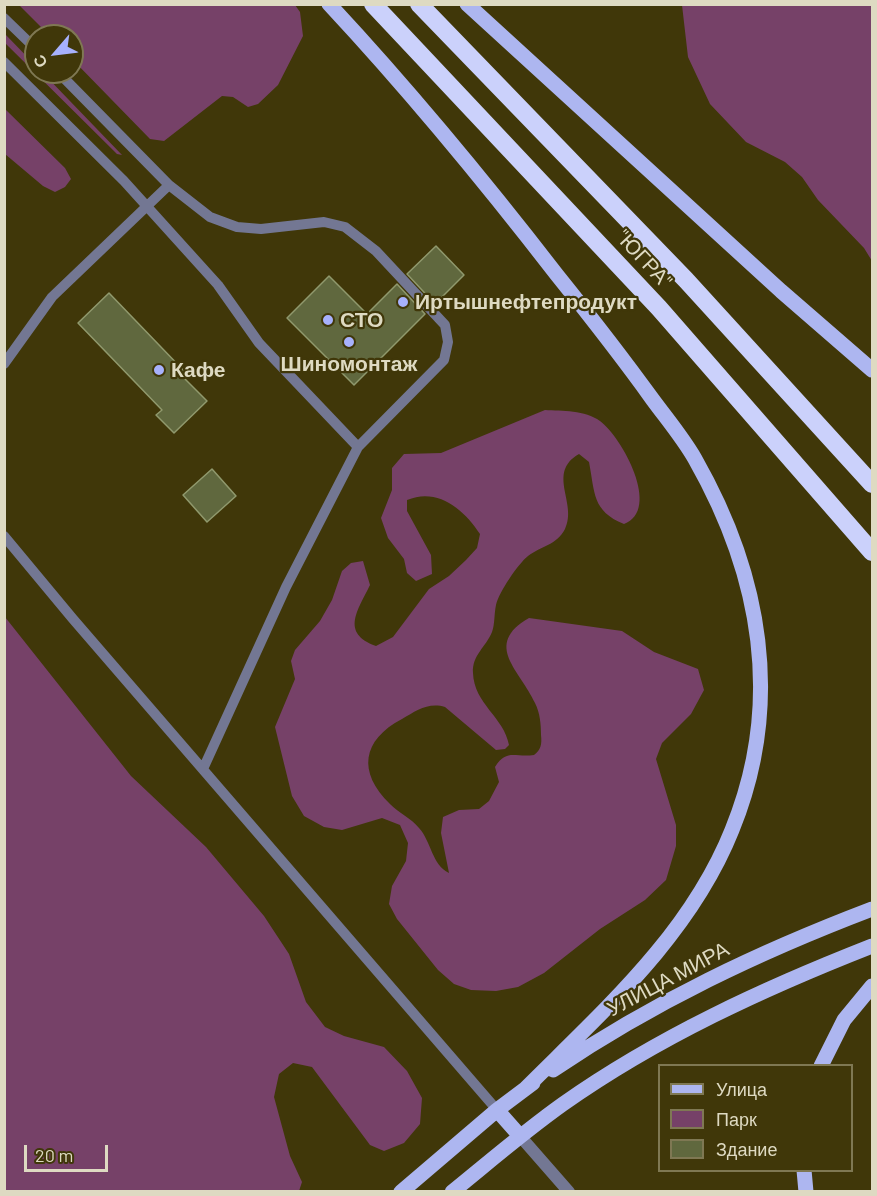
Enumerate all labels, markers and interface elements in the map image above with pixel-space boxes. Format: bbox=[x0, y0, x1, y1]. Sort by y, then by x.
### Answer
north arrow bbox=[24, 24, 84, 84]
text: С bbox=[28, 52, 51, 71]
street label: "ЮГРА" bbox=[611, 225, 677, 293]
place label: Иртышнефтепродукт bbox=[415, 289, 637, 315]
marker: Иртышнефтепродукт bbox=[396, 295, 410, 309]
place label: СТО bbox=[340, 307, 383, 333]
marker: СТО bbox=[321, 313, 335, 327]
marker: Шиномонтаж bbox=[342, 335, 356, 349]
place label: Шиномонтаж bbox=[281, 351, 417, 377]
place label: Кафе bbox=[171, 357, 226, 383]
marker: Кафе bbox=[152, 363, 166, 377]
street label: УЛИЦА МИРА bbox=[603, 936, 733, 1022]
legend bbox=[658, 1064, 853, 1172]
text: Улица bbox=[716, 1078, 767, 1100]
text: Парк bbox=[716, 1108, 757, 1130]
scale bar bbox=[27, 1133, 111, 1171]
text: Здание bbox=[716, 1138, 777, 1160]
text: 20 m bbox=[35, 1144, 73, 1166]

